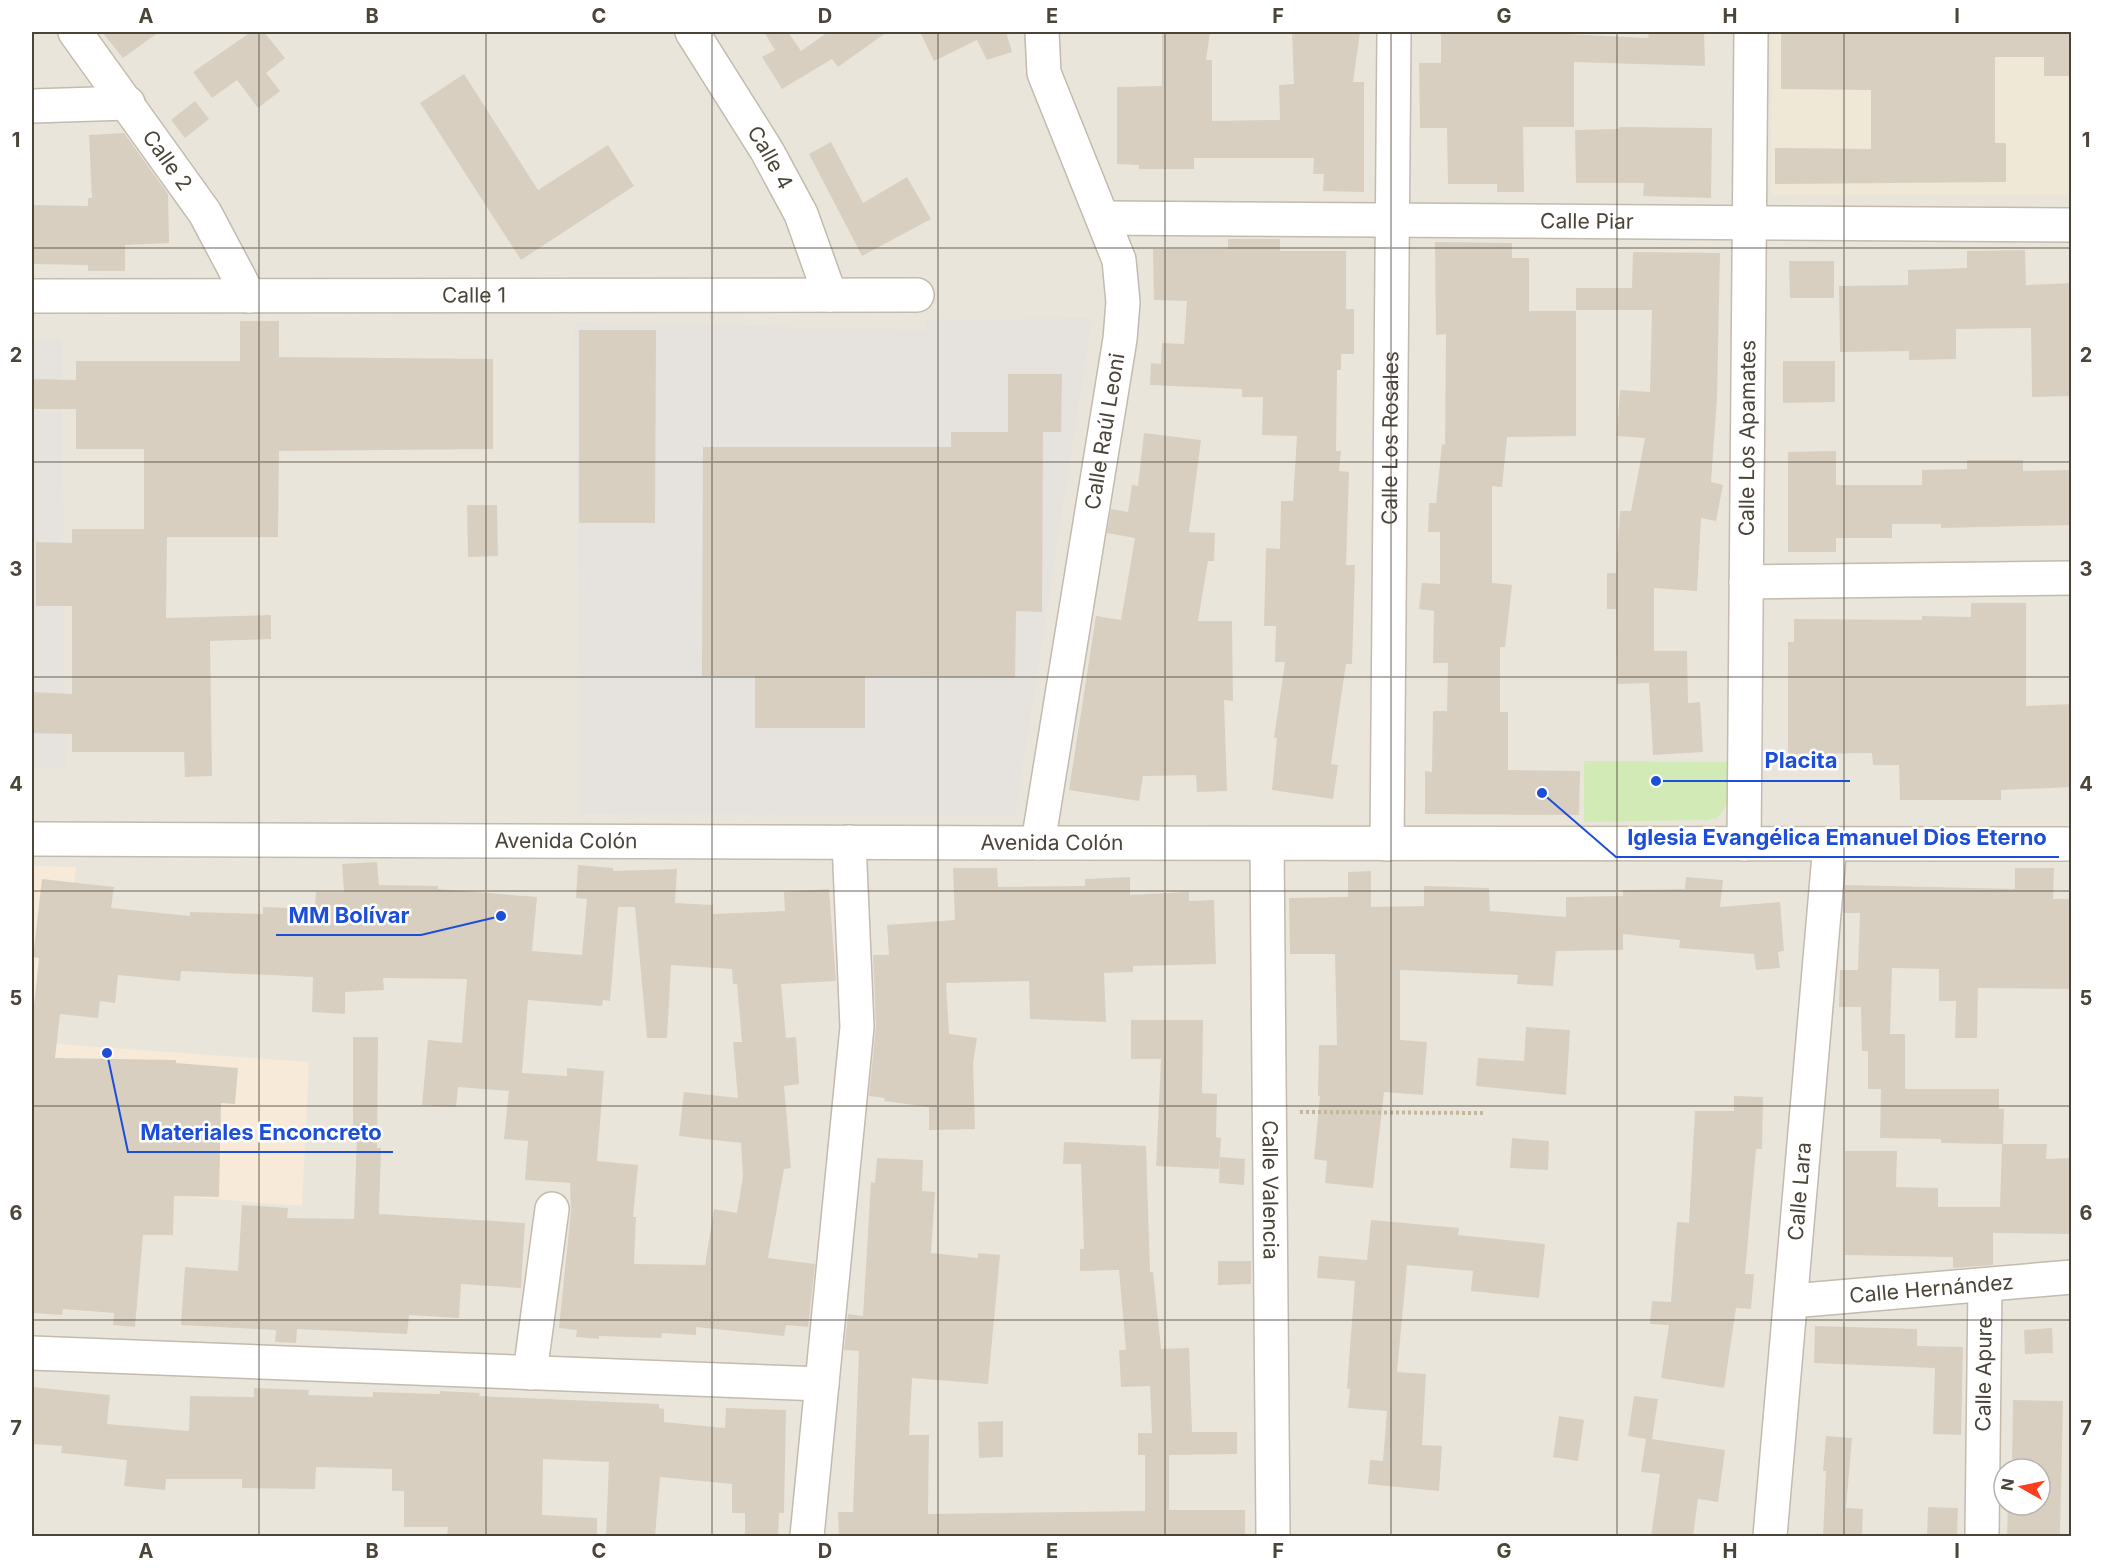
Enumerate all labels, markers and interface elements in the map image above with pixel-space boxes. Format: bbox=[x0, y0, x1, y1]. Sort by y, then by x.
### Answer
text: A bbox=[139, 4, 154, 28]
text: B bbox=[365, 4, 379, 28]
text: C bbox=[592, 4, 606, 28]
text: D bbox=[818, 4, 832, 28]
text: E bbox=[1046, 4, 1058, 28]
text: F bbox=[1272, 4, 1284, 28]
text: G bbox=[1496, 4, 1512, 28]
text: H bbox=[1723, 4, 1737, 28]
text: I bbox=[1954, 4, 1960, 28]
street label: Calle 4 bbox=[742, 121, 798, 194]
street label: Calle 2 bbox=[138, 125, 198, 195]
text: 1 bbox=[12, 128, 20, 152]
text: 1 bbox=[2082, 128, 2090, 152]
street label: Calle Piar bbox=[1540, 208, 1634, 234]
street label: Calle 1 bbox=[442, 282, 506, 308]
street label: Calle Los Apamates bbox=[1734, 340, 1760, 536]
text: 2 bbox=[10, 343, 22, 367]
text: 2 bbox=[2080, 343, 2092, 367]
street label: Calle Raúl Leoni bbox=[1079, 351, 1130, 511]
street label: Calle Los Rosales bbox=[1377, 351, 1403, 525]
text: 3 bbox=[10, 557, 22, 581]
text: 3 bbox=[2080, 557, 2092, 581]
callout: Placita bbox=[1753, 741, 1850, 781]
text: Placita bbox=[1765, 747, 1837, 773]
text: 4 bbox=[9, 772, 23, 796]
text: 4 bbox=[2079, 772, 2093, 796]
callout: Iglesia Evangélica Emanuel Dios Eterno bbox=[1616, 817, 2059, 857]
text: Iglesia Evangélica Emanuel Dios Eterno bbox=[1627, 824, 2047, 850]
street label: Avenida Colón bbox=[495, 828, 637, 853]
street label: Avenida Colón bbox=[981, 830, 1123, 855]
callout: MM Bolívar bbox=[276, 895, 421, 935]
text: MM Bolívar bbox=[289, 902, 409, 928]
text: 5 bbox=[10, 986, 22, 1010]
text: 5 bbox=[2080, 986, 2092, 1010]
callout: Materiales Enconcreto bbox=[128, 1112, 393, 1152]
text: Materiales Enconcreto bbox=[140, 1119, 382, 1145]
street label: Calle Valencia bbox=[1257, 1120, 1284, 1260]
street label: Calle Lara bbox=[1783, 1141, 1816, 1242]
text: 6 bbox=[10, 1201, 23, 1225]
text: 6 bbox=[2080, 1201, 2093, 1225]
street label: Calle Hernández bbox=[1848, 1269, 2015, 1308]
street label: Calle Apure bbox=[1970, 1316, 1997, 1432]
text: 7 bbox=[10, 1416, 22, 1440]
text: 7 bbox=[2080, 1416, 2092, 1440]
north arrow bbox=[1992, 1457, 2052, 1517]
text: N bbox=[1996, 1477, 2018, 1492]
text: A bbox=[139, 1539, 154, 1563]
text: B bbox=[365, 1539, 379, 1563]
text: C bbox=[592, 1539, 606, 1563]
text: D bbox=[818, 1539, 832, 1563]
text: E bbox=[1046, 1539, 1058, 1563]
text: F bbox=[1272, 1539, 1284, 1563]
text: G bbox=[1496, 1539, 1512, 1563]
text: H bbox=[1723, 1539, 1737, 1563]
text: I bbox=[1954, 1539, 1960, 1563]

